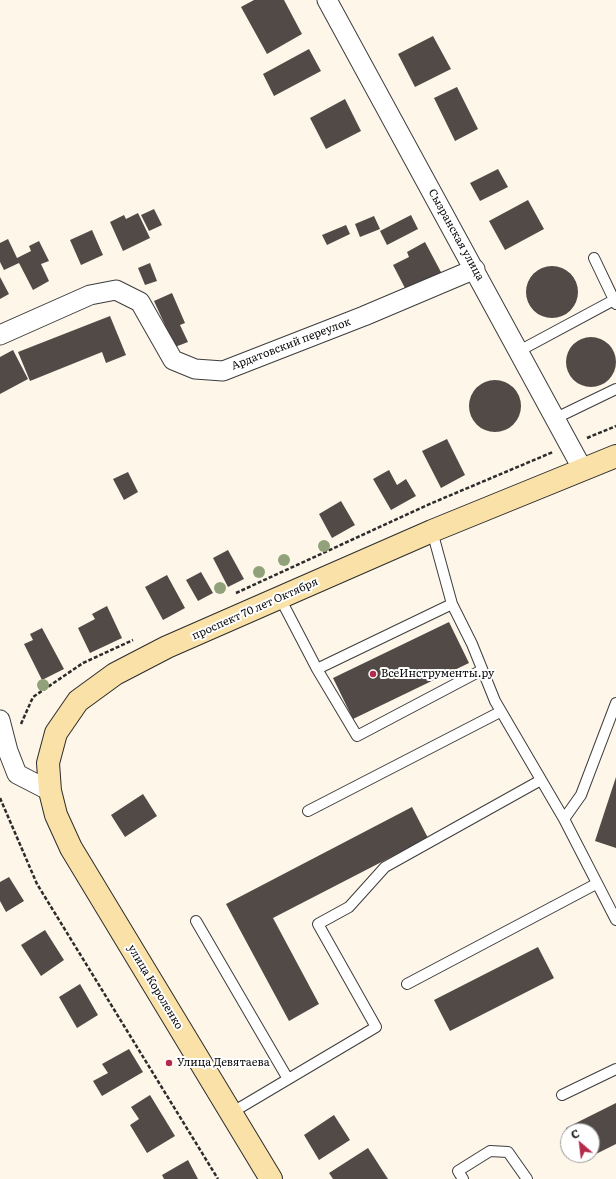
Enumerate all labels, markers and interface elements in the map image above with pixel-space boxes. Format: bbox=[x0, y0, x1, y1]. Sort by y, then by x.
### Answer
street label: Сызранская улица bbox=[425, 187, 487, 283]
street label: Ардатовский переулок bbox=[230, 315, 352, 373]
street label: проспект 70 лет Октября bbox=[190, 575, 320, 643]
place label: ВсеИнструменты.ру bbox=[381, 667, 494, 681]
marker: ВсеИнструменты.ру bbox=[368, 669, 378, 679]
street label: улица Короленко bbox=[125, 942, 185, 1032]
place label: Улица Девятаева bbox=[177, 1056, 270, 1070]
marker: Улица Девятаева bbox=[164, 1058, 174, 1068]
north arrow bbox=[560, 1123, 600, 1163]
text: С bbox=[568, 1124, 582, 1142]

